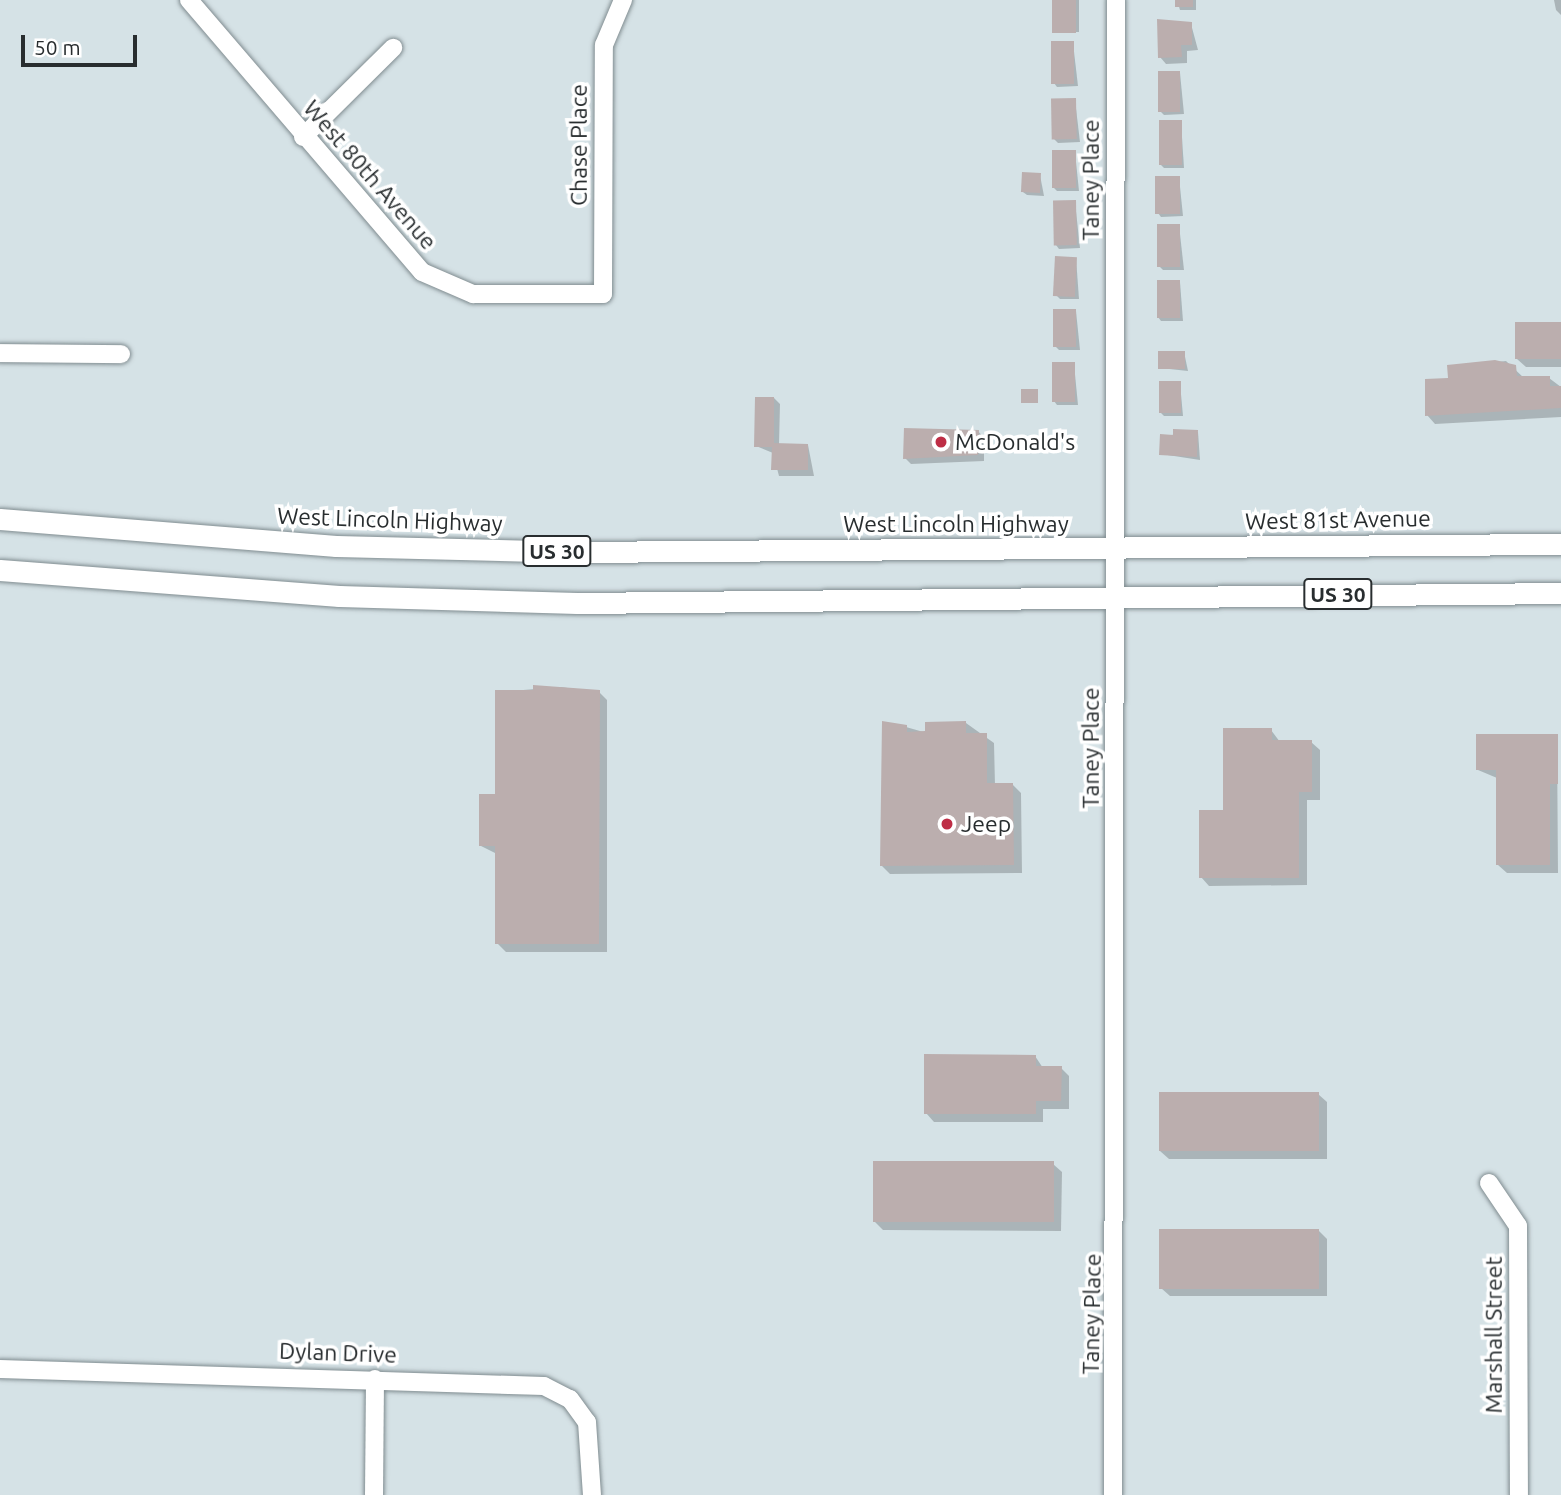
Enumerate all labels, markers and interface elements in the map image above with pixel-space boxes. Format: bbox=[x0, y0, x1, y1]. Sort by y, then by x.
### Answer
scale bar bbox=[24, 21, 140, 65]
text: 50 m bbox=[34, 35, 81, 59]
street label: Chase Place bbox=[565, 84, 593, 206]
street label: West 80th Avenue bbox=[298, 95, 442, 255]
street label: Taney Place bbox=[1077, 120, 1105, 240]
place label: McDonald's bbox=[955, 428, 1075, 456]
marker: McDonald's bbox=[933, 434, 949, 450]
street label: West Lincoln Highway bbox=[277, 502, 503, 538]
street label: West 81st Avenue bbox=[1245, 505, 1431, 535]
street label: West Lincoln Highway bbox=[843, 510, 1069, 538]
road number: US 30 bbox=[522, 534, 592, 568]
road number: US 30 bbox=[1303, 576, 1373, 612]
street label: Taney Place bbox=[1077, 688, 1105, 808]
place label: Jeep bbox=[961, 810, 1011, 838]
marker: Jeep bbox=[939, 816, 955, 832]
street label: Taney Place bbox=[1077, 1253, 1107, 1375]
street label: Marshall Street bbox=[1480, 1257, 1508, 1413]
street label: Dylan Drive bbox=[279, 1337, 397, 1369]

